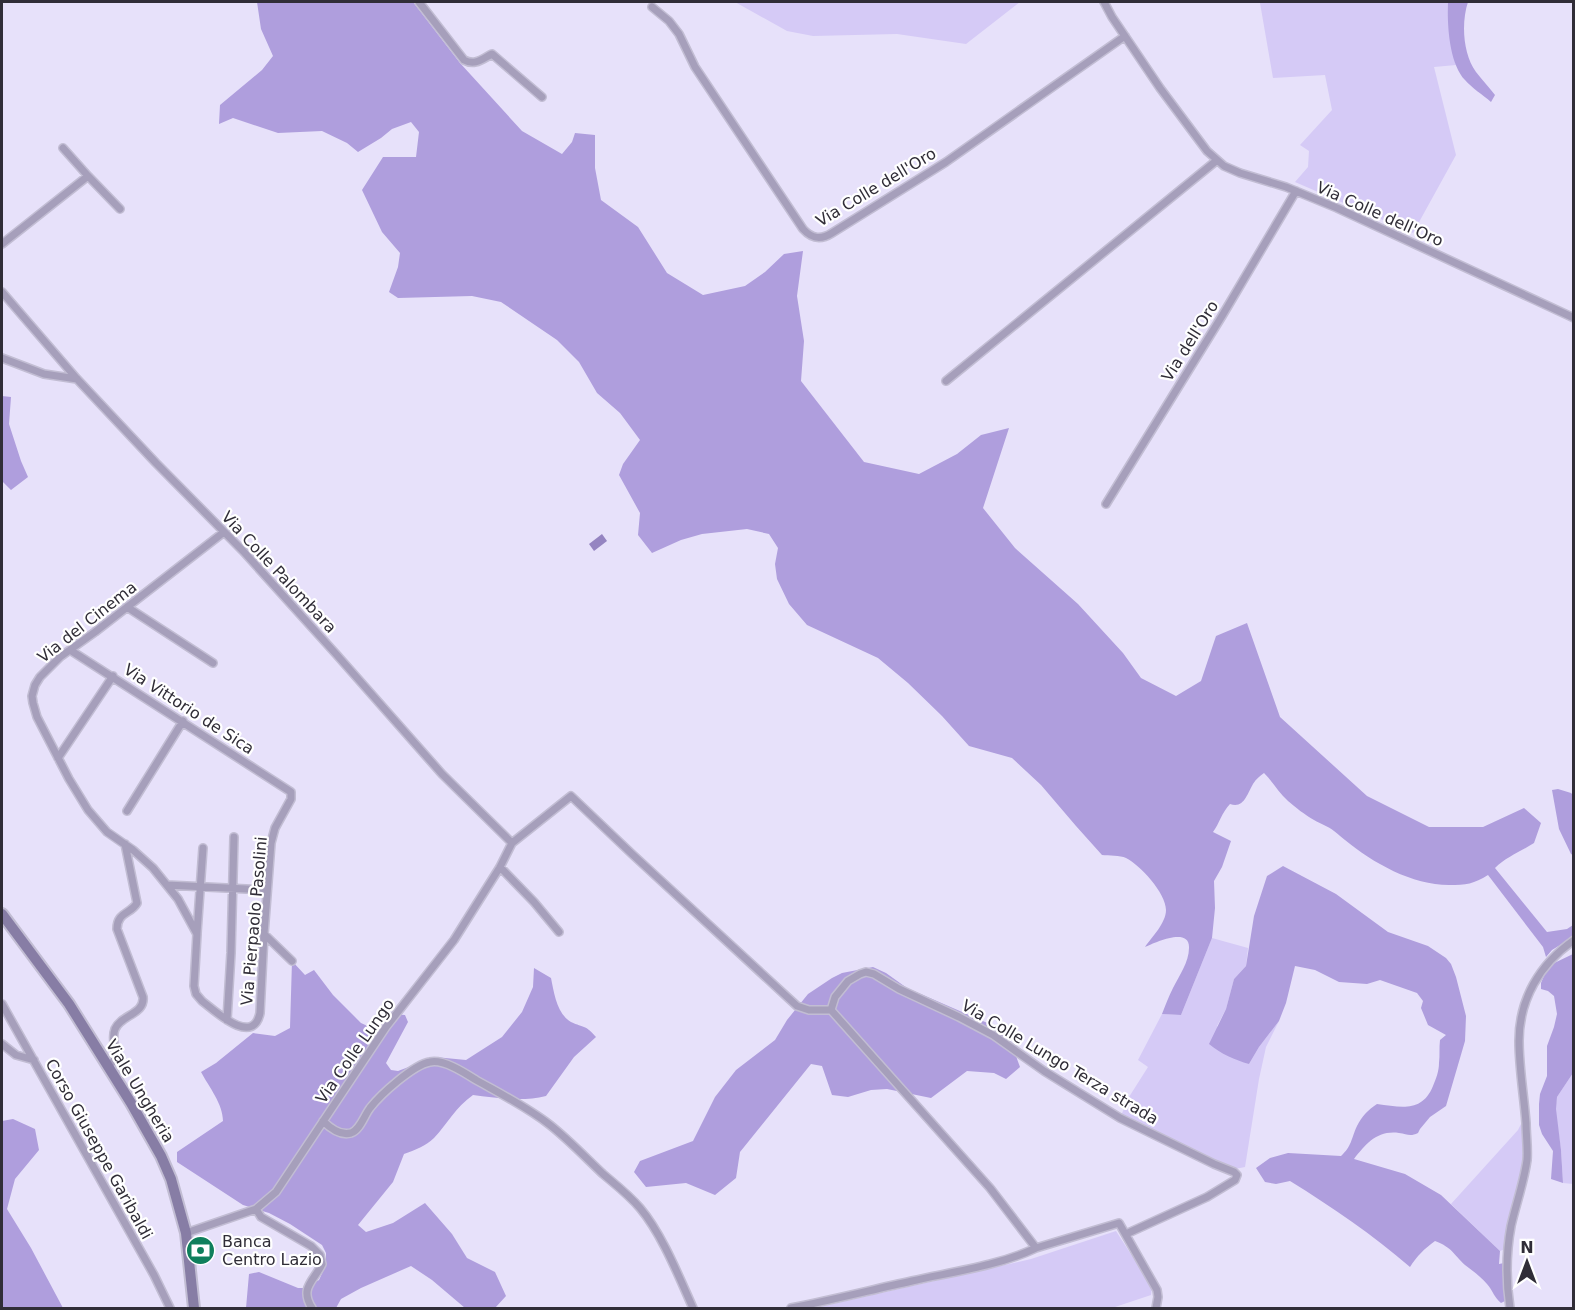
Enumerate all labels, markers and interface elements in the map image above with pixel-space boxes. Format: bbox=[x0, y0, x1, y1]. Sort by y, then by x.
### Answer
street label: Via Colle dell'Oro bbox=[813, 144, 939, 230]
street label: Via Colle dell'Oro bbox=[1314, 178, 1446, 250]
street label: Via dell'Oro bbox=[1158, 297, 1222, 385]
street label: Via Colle Palombara bbox=[218, 507, 340, 637]
street label: Via del Cinema bbox=[34, 577, 140, 667]
street label: Via Vittorio de Sica bbox=[120, 660, 258, 758]
street label: Via Pierpaolo Pasolini bbox=[237, 836, 271, 1006]
street label: Via Colle Lungo bbox=[312, 995, 398, 1107]
street label: Via Colle Lungo Terza strada bbox=[958, 996, 1162, 1128]
street label: Viale Ungheria bbox=[102, 1036, 178, 1146]
street label: Corso Giuseppe Garibaldi bbox=[41, 1055, 157, 1243]
place label: Banca Centro Lazio bbox=[222, 1232, 322, 1269]
north arrow bbox=[1497, 1232, 1557, 1292]
bank icon: Banca Centro Lazio bbox=[185, 1234, 217, 1266]
text: N bbox=[1520, 1238, 1534, 1257]

